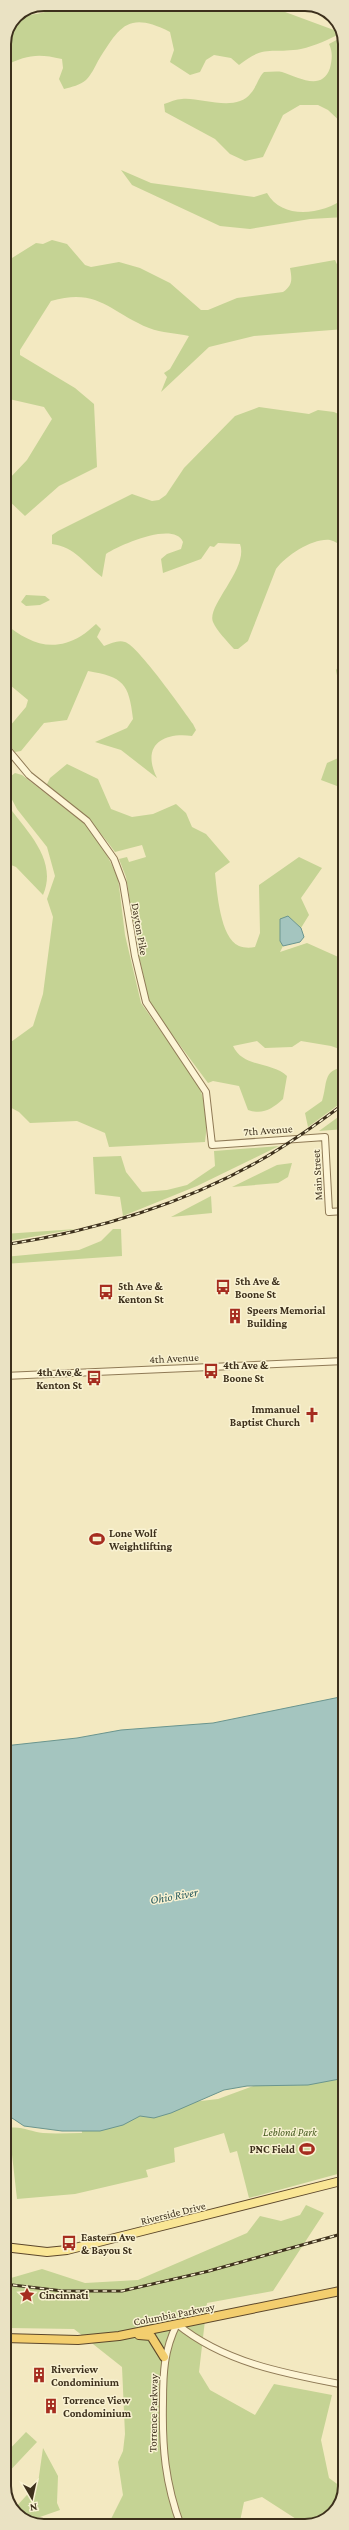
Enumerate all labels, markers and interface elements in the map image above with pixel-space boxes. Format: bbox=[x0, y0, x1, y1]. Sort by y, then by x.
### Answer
street label: Dayton Pike bbox=[129, 902, 151, 956]
street label: 7th Avenue bbox=[243, 1122, 293, 1138]
street label: Main Street bbox=[310, 1149, 324, 1201]
place label: 5th Ave & Boone St bbox=[235, 1275, 280, 1300]
bus stop icon: 5th Ave & Boone St bbox=[214, 1278, 232, 1296]
place label: 5th Ave & Kenton St bbox=[118, 1280, 164, 1305]
bus stop icon: 5th Ave & Kenton St bbox=[97, 1283, 115, 1301]
place label: Speers Memorial Building bbox=[247, 1304, 326, 1329]
building icon: Speers Memorial Building bbox=[226, 1307, 244, 1325]
street label: 4th Avenue bbox=[149, 1351, 199, 1365]
place label: 4th Ave & Boone St bbox=[223, 1359, 269, 1384]
bus stop icon: 4th Ave & Boone St bbox=[202, 1362, 220, 1380]
place label: 4th Ave & Kenton St bbox=[36, 1366, 83, 1391]
bus stop icon: 4th Ave & Kenton St bbox=[85, 1369, 103, 1387]
place label: Immanuel Baptist Church bbox=[230, 1403, 301, 1428]
church icon: Immanuel Baptist Church bbox=[303, 1406, 321, 1424]
place label: Lone Wolf Weightlifting bbox=[108, 1527, 172, 1552]
sports icon: Lone Wolf Weightlifting bbox=[88, 1530, 106, 1548]
water label: Ohio River bbox=[149, 1885, 200, 1907]
park label: Leblond Park bbox=[263, 2126, 318, 2138]
sports icon: PNC Field bbox=[298, 2140, 316, 2158]
place label: PNC Field bbox=[249, 2143, 295, 2155]
street label: Riverside Drive bbox=[139, 2199, 207, 2227]
place label: Eastern Ave & Bayou St bbox=[81, 2231, 135, 2256]
bus stop icon: Eastern Ave & Bayou St bbox=[60, 2234, 78, 2252]
place icon: Cincinnati bbox=[18, 2286, 36, 2304]
place label: Cincinnati bbox=[39, 2289, 89, 2301]
street label: Columbia Parkway bbox=[132, 2300, 217, 2329]
place label: Riverview Condominium bbox=[51, 2363, 120, 2388]
building icon: Riverview Condominium bbox=[30, 2366, 48, 2384]
street label: Torrence Parkway bbox=[146, 2373, 161, 2452]
place label: Torrence View Condominium bbox=[63, 2394, 132, 2419]
building icon: Torrence View Condominium bbox=[42, 2397, 60, 2415]
north arrow bbox=[12, 2478, 52, 2518]
text: N bbox=[28, 2501, 38, 2514]

